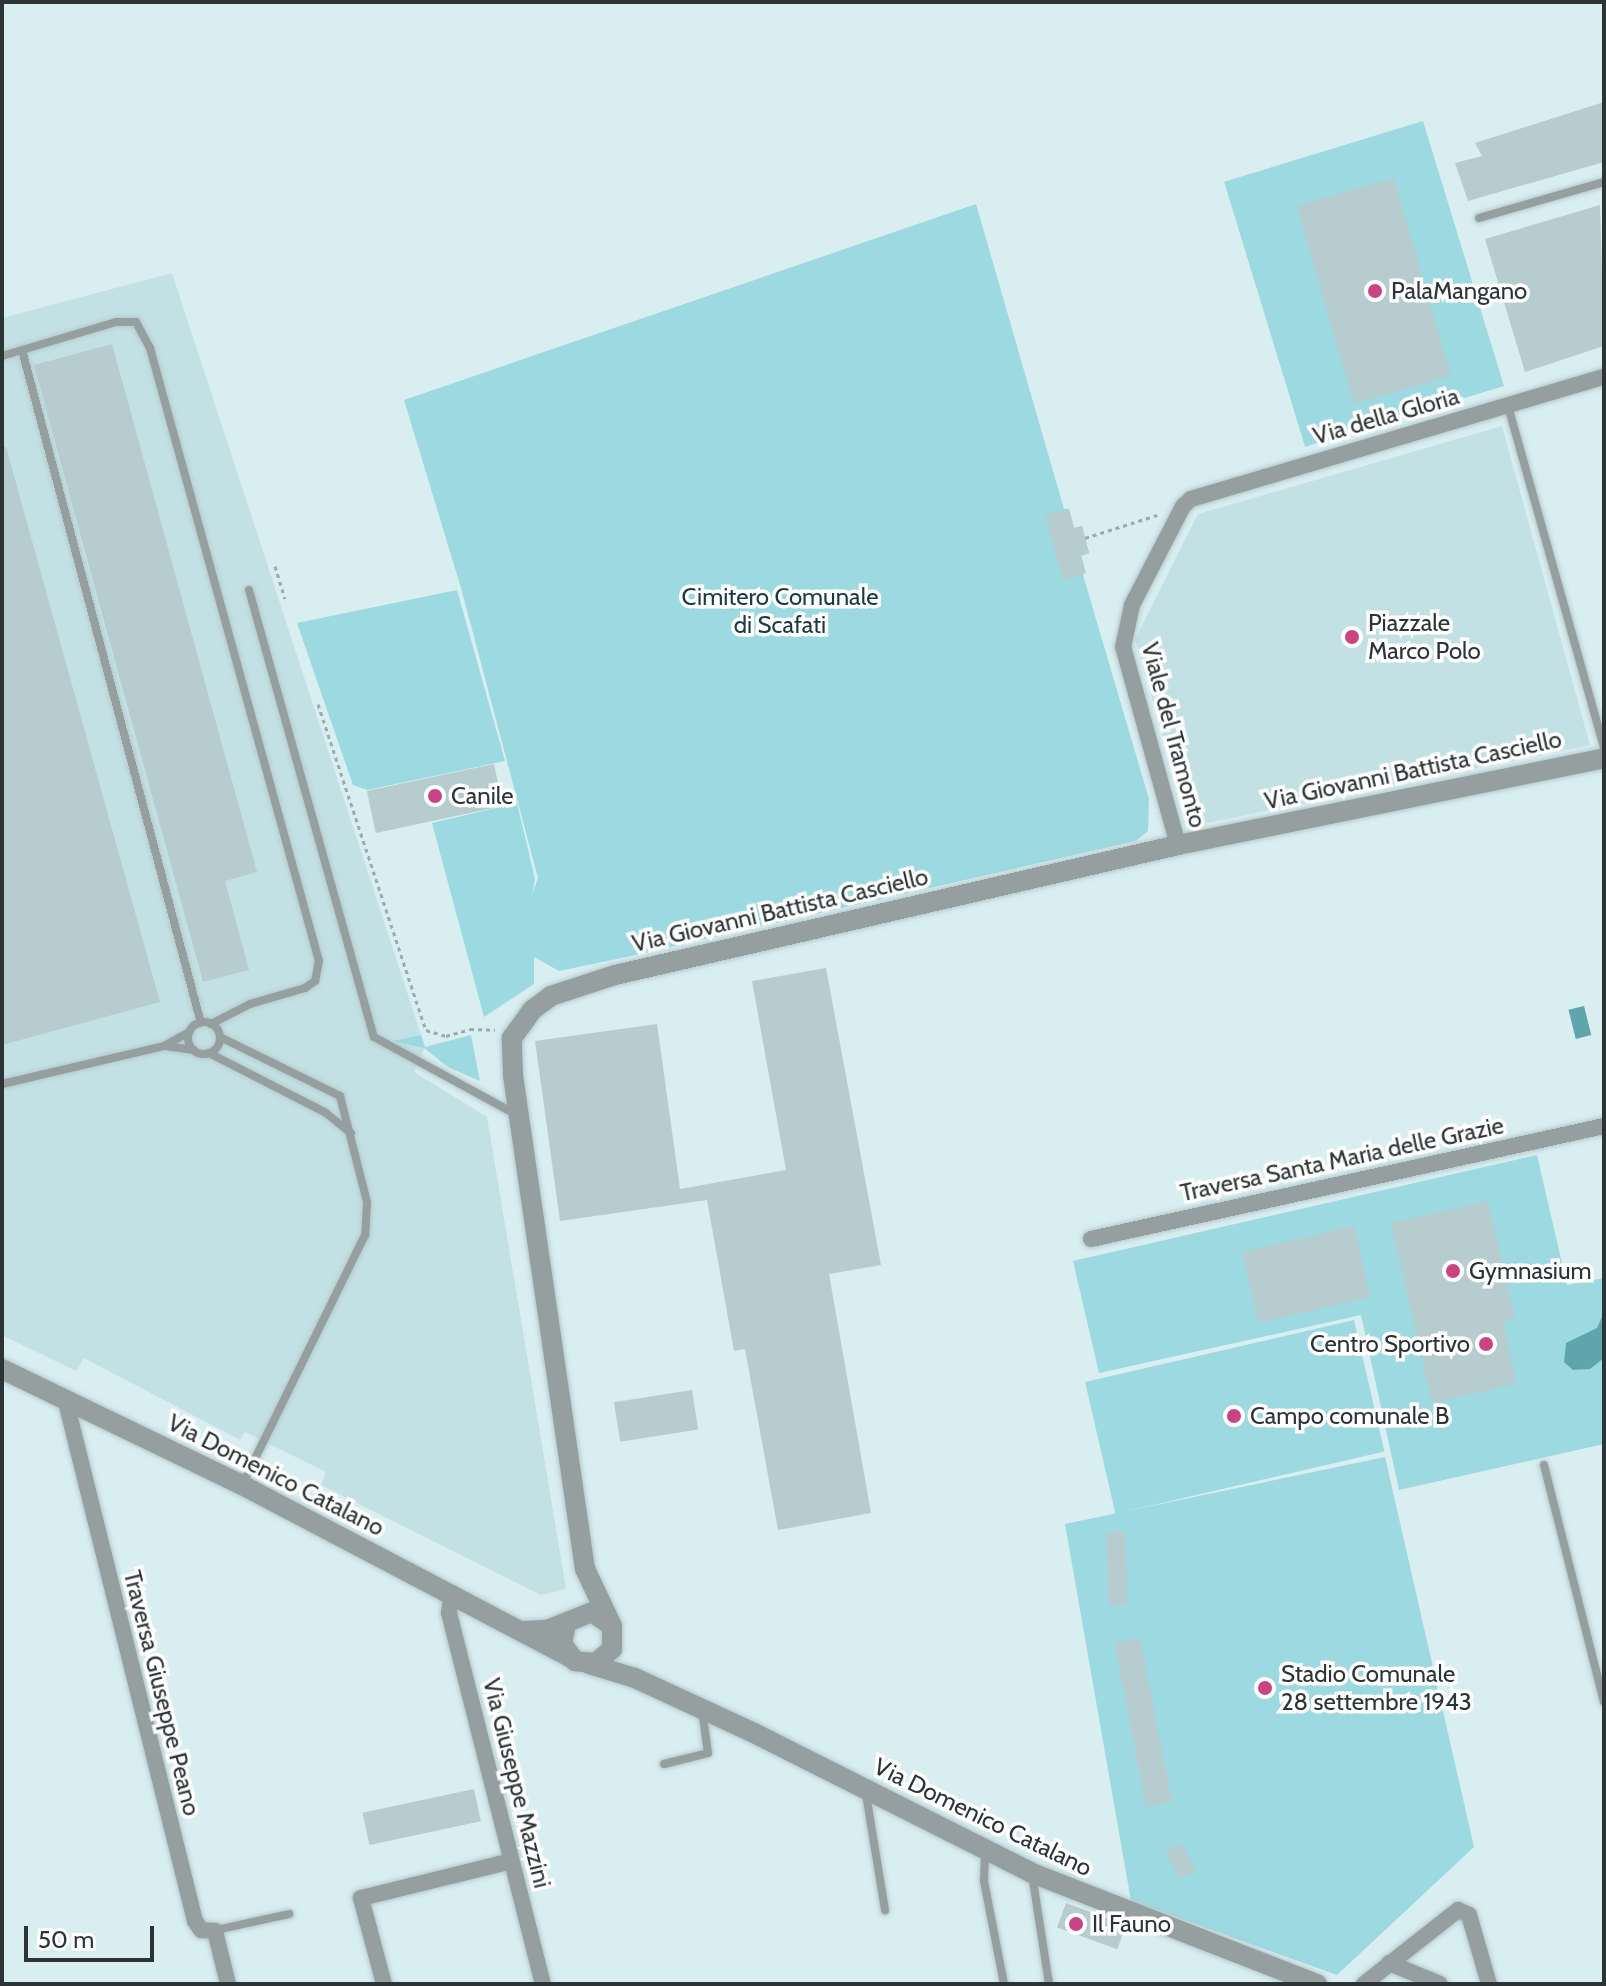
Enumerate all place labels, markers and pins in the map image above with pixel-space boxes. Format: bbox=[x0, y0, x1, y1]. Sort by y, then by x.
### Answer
place label: PalaMangano bbox=[1391, 277, 1527, 305]
marker: PalaMangano bbox=[1366, 282, 1384, 300]
place label: Piazzale Marco Polo bbox=[1368, 609, 1481, 665]
marker: Piazzale Marco Polo bbox=[1343, 628, 1361, 646]
place label: Canile bbox=[451, 782, 514, 810]
marker: Canile bbox=[426, 787, 444, 805]
place label: Gymnasium bbox=[1469, 1257, 1592, 1285]
marker: Gymnasium bbox=[1444, 1262, 1462, 1280]
place label: Centro Sportivo bbox=[1310, 1330, 1470, 1358]
marker: Centro Sportivo bbox=[1477, 1335, 1495, 1353]
place label: Campo comunale B bbox=[1250, 1402, 1449, 1430]
marker: Campo comunale B bbox=[1225, 1407, 1243, 1425]
place label: Stadio Comunale 28 settembre 1943 bbox=[1281, 1660, 1472, 1716]
marker: Stadio Comunale 28 settembre 1943 bbox=[1256, 1679, 1274, 1697]
place label: Il Fauno bbox=[1092, 1910, 1171, 1938]
marker: Il Fauno bbox=[1067, 1915, 1085, 1933]

